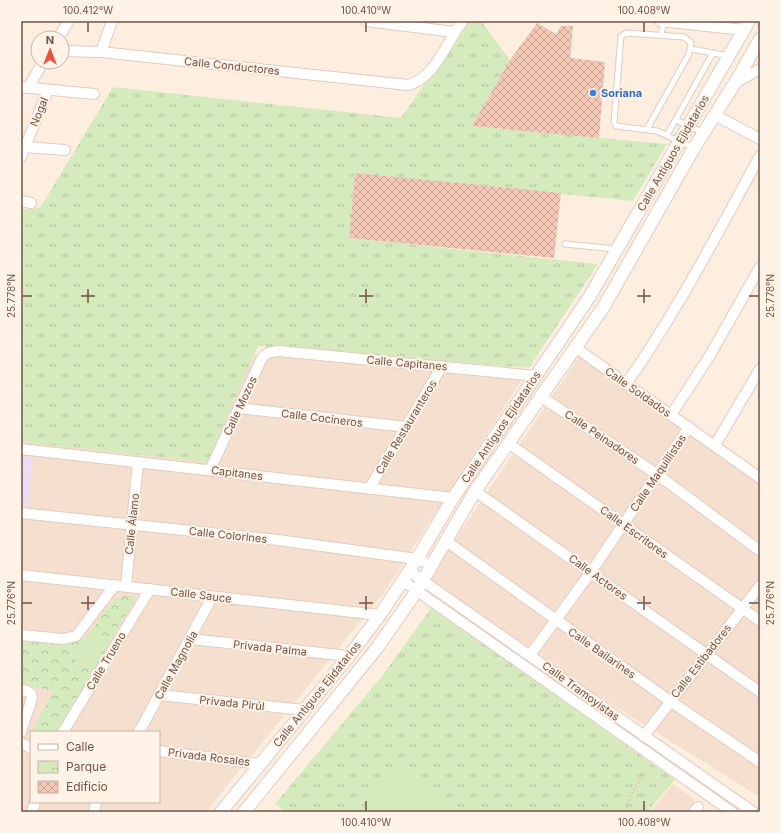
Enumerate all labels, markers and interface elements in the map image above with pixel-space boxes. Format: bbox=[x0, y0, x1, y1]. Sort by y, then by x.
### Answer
text: 100.412°W bbox=[63, 4, 113, 16]
text: 100.410°W bbox=[341, 4, 391, 16]
text: 100.408°W bbox=[618, 4, 670, 16]
north arrow bbox=[30, 30, 70, 70]
text: N bbox=[46, 33, 54, 47]
street label: Calle Conductores bbox=[184, 54, 281, 78]
place label: Soriana bbox=[601, 86, 642, 100]
marker: Soriana bbox=[588, 88, 598, 98]
street label: Calle Antiguos Ejidatarios bbox=[634, 92, 712, 214]
street label: Nogal bbox=[27, 95, 51, 129]
text: 25.778°N bbox=[5, 274, 17, 318]
text: 25.778°N bbox=[764, 274, 776, 318]
street label: Calle Capitanes bbox=[366, 352, 448, 374]
street label: Calle Soldados bbox=[602, 364, 674, 420]
street label: Calle Antiguos Ejidatarios bbox=[458, 368, 544, 486]
street label: Calle Mozos bbox=[220, 374, 260, 438]
street label: Calle Restauranteros bbox=[372, 377, 440, 477]
street label: Calle Cocineros bbox=[280, 406, 364, 430]
street label: Calle Peinadores bbox=[562, 407, 642, 467]
street label: Calle Maquillistas bbox=[627, 431, 689, 514]
street label: Capitanes bbox=[210, 463, 264, 483]
street label: Calle Álamo bbox=[122, 492, 142, 555]
street label: Calle Escritores bbox=[597, 503, 671, 562]
street label: Calle Colorines bbox=[188, 524, 268, 546]
street label: Calle Actores bbox=[566, 551, 630, 603]
text: 25.776°N bbox=[5, 581, 17, 625]
text: 25.776°N bbox=[764, 581, 776, 625]
street label: Calle Sauce bbox=[170, 584, 232, 606]
street label: Calle Estibadores bbox=[668, 621, 734, 701]
street label: Calle Bailarines bbox=[565, 624, 639, 682]
street label: Calle Magnolia bbox=[151, 628, 201, 702]
street label: Calle Trueno bbox=[83, 629, 129, 693]
street label: Privada Palma bbox=[232, 637, 308, 659]
street label: Calle Antiguos Ejidatarios bbox=[270, 638, 364, 750]
street label: Calle Tramoyistas bbox=[540, 658, 623, 724]
street label: Privada Pirúl bbox=[199, 693, 265, 713]
legend bbox=[30, 731, 160, 803]
text: Calle bbox=[66, 739, 94, 754]
street label: Privada Rosales bbox=[167, 745, 251, 769]
text: Parque bbox=[66, 759, 106, 774]
text: Edificio bbox=[66, 779, 108, 794]
text: 100.410°W bbox=[341, 816, 391, 828]
text: 100.408°W bbox=[618, 816, 670, 828]

